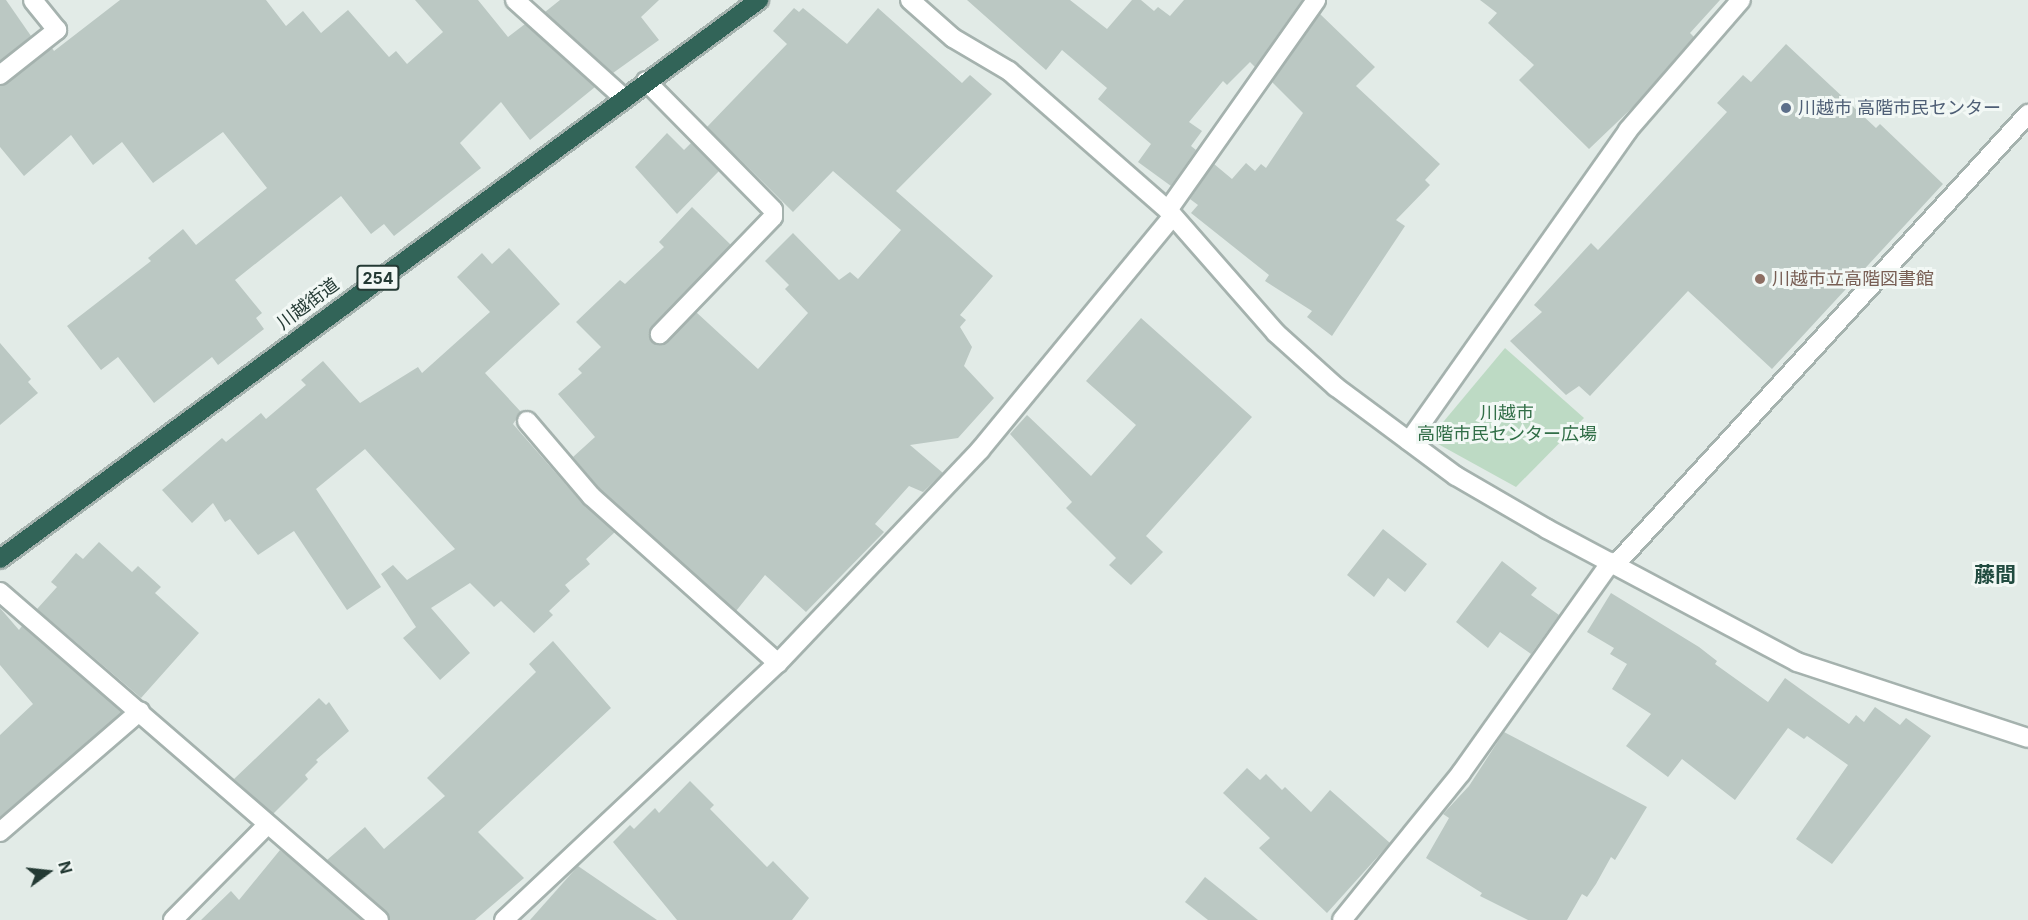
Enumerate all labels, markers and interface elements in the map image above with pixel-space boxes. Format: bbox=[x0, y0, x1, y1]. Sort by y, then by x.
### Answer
place label: 川越市 高階市民センター bbox=[1798, 97, 2001, 119]
marker: 川越市 高階市民センター bbox=[1779, 101, 1793, 115]
road number: 254 bbox=[356, 265, 400, 291]
place label: 川越市立高階図書館 bbox=[1772, 268, 1934, 290]
marker: 川越市立高階図書館 bbox=[1753, 272, 1767, 286]
street label: 川越街道 bbox=[273, 274, 343, 334]
park label: 川越市 高階市民センター広場 bbox=[1417, 403, 1597, 446]
district label: 藤間 bbox=[1974, 562, 2016, 588]
north arrow bbox=[18, 842, 78, 902]
text: N bbox=[54, 859, 77, 876]

